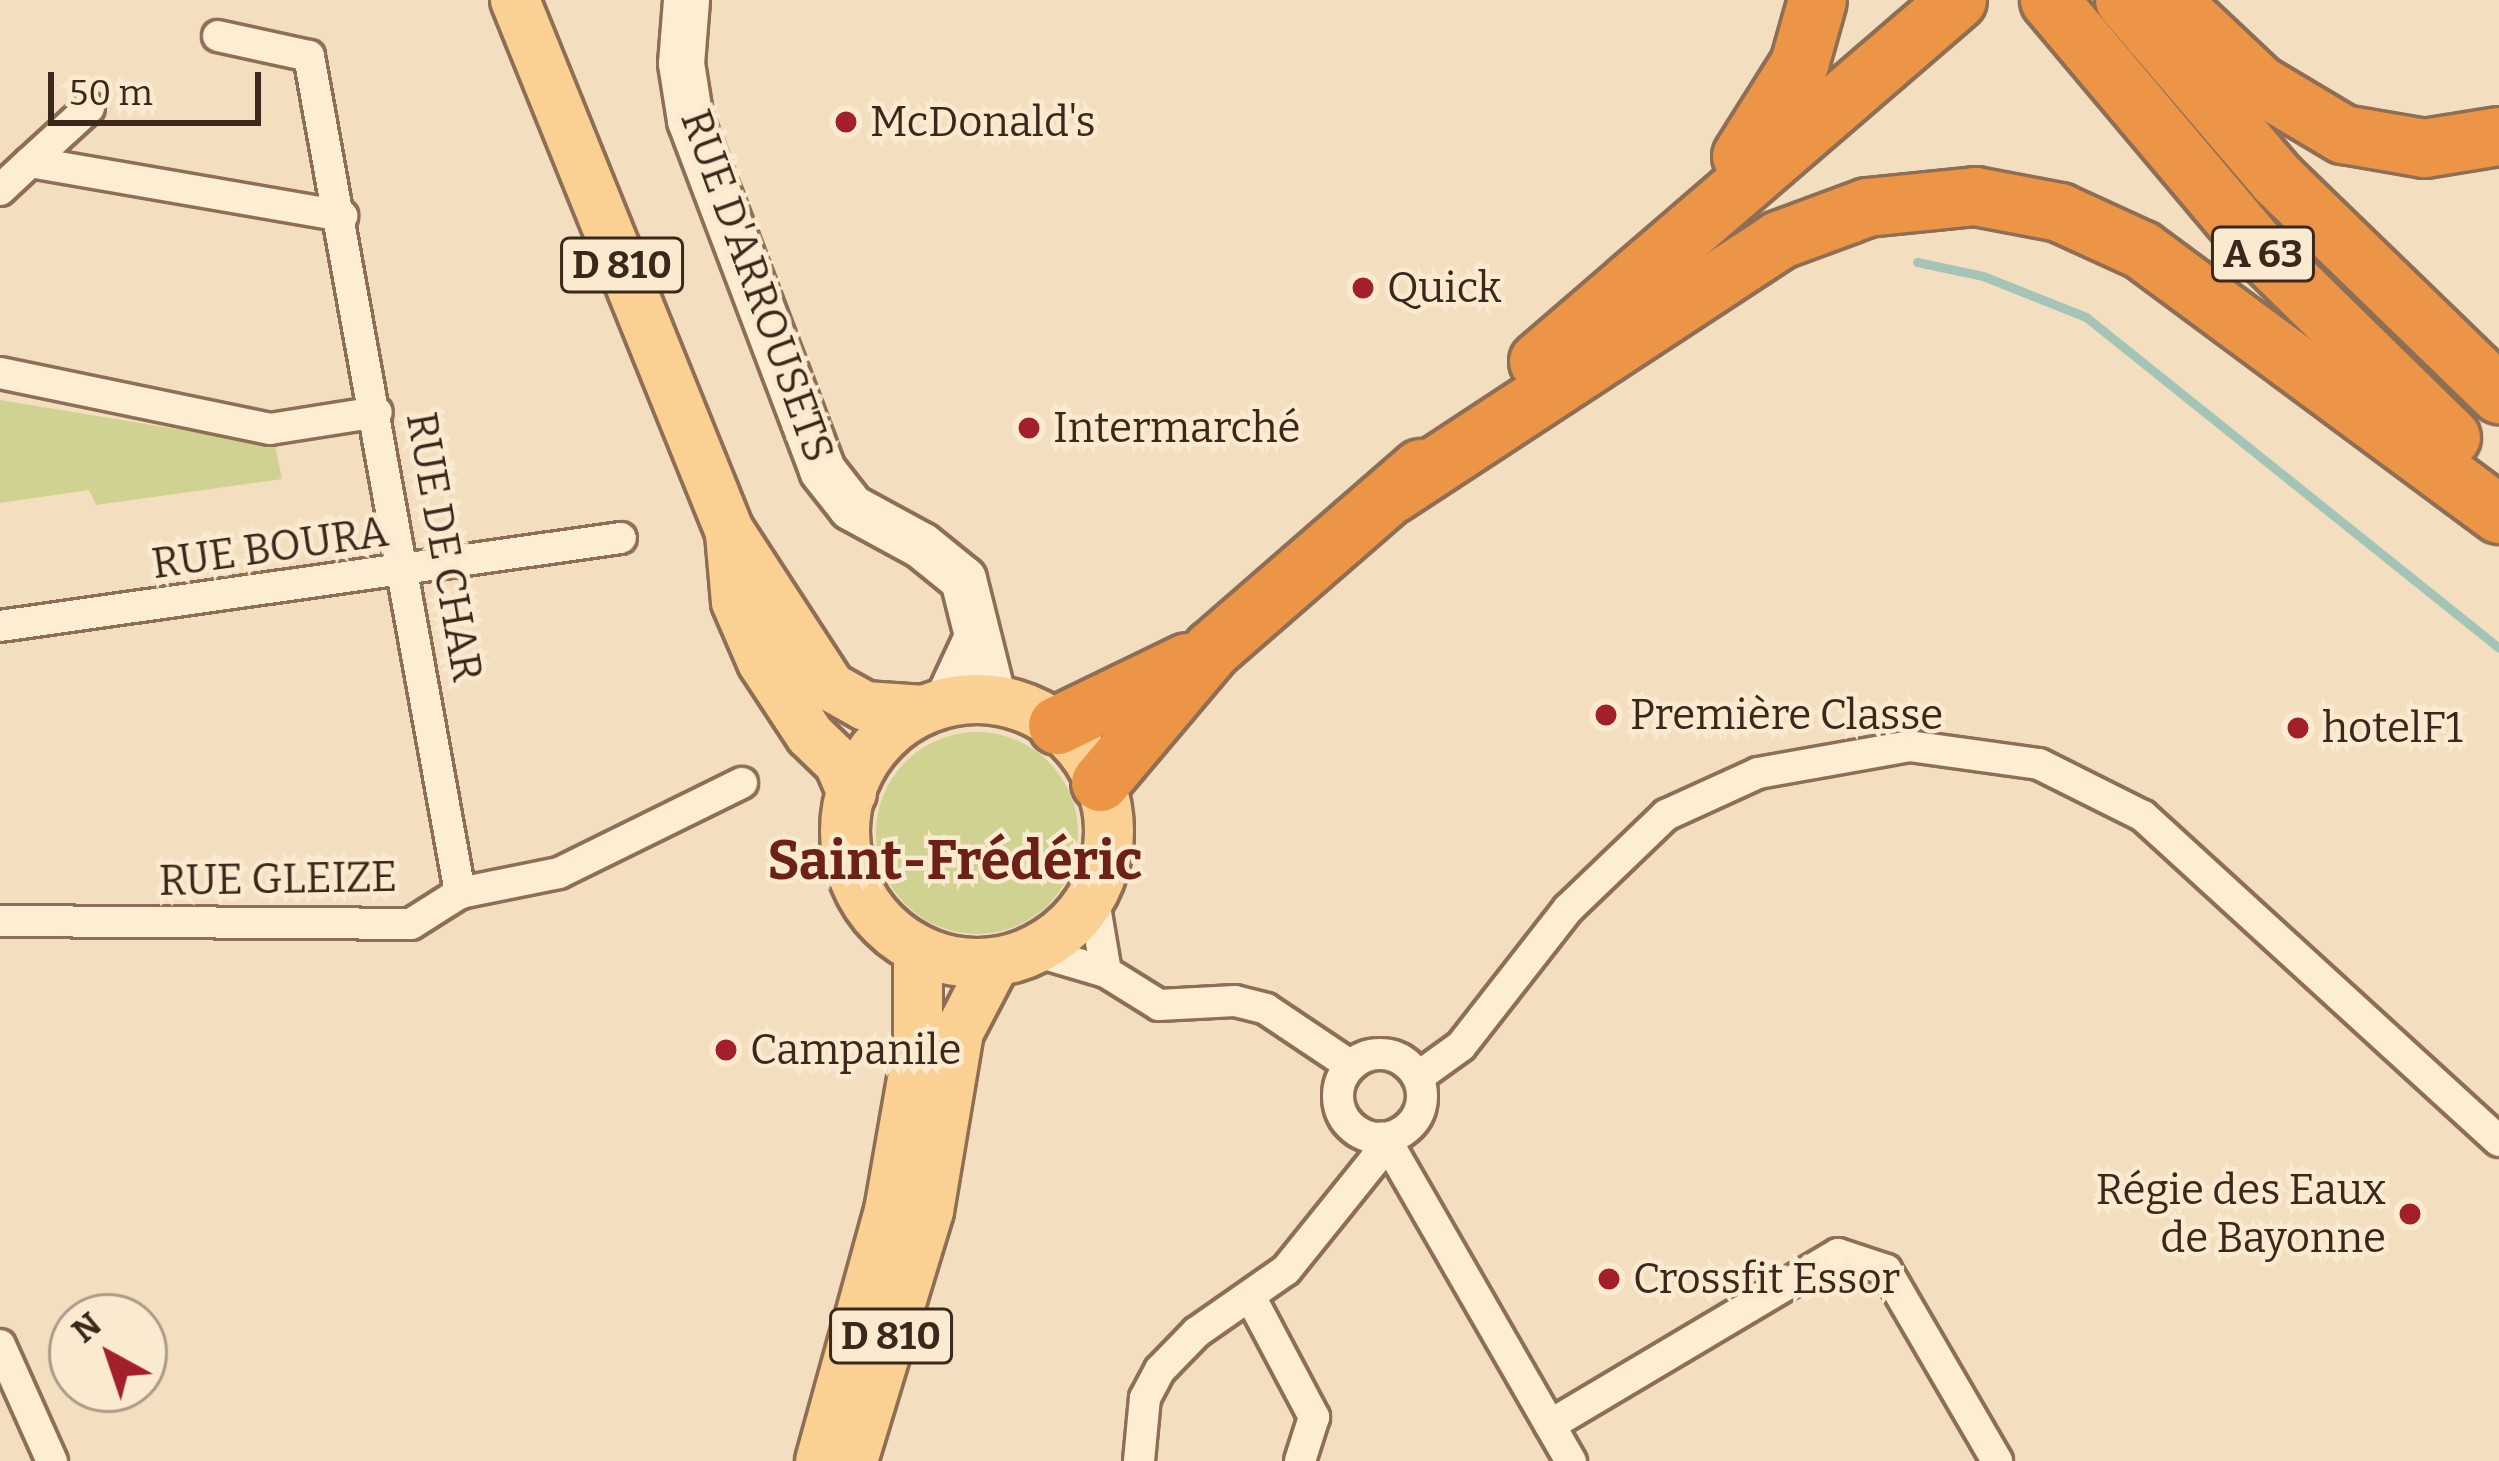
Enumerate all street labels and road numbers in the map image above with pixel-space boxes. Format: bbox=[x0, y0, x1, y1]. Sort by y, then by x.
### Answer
street label: RUE D'ARROUSETS bbox=[670, 103, 844, 469]
road number: A 63 bbox=[2209, 221, 2317, 287]
road number: D 810 bbox=[559, 232, 685, 298]
street label: RUE DE CHAR bbox=[396, 408, 492, 686]
street label: RUE BOURA bbox=[149, 506, 391, 590]
street label: RUE GLEIZE bbox=[158, 852, 398, 906]
road number: D 810 bbox=[828, 1303, 954, 1369]

